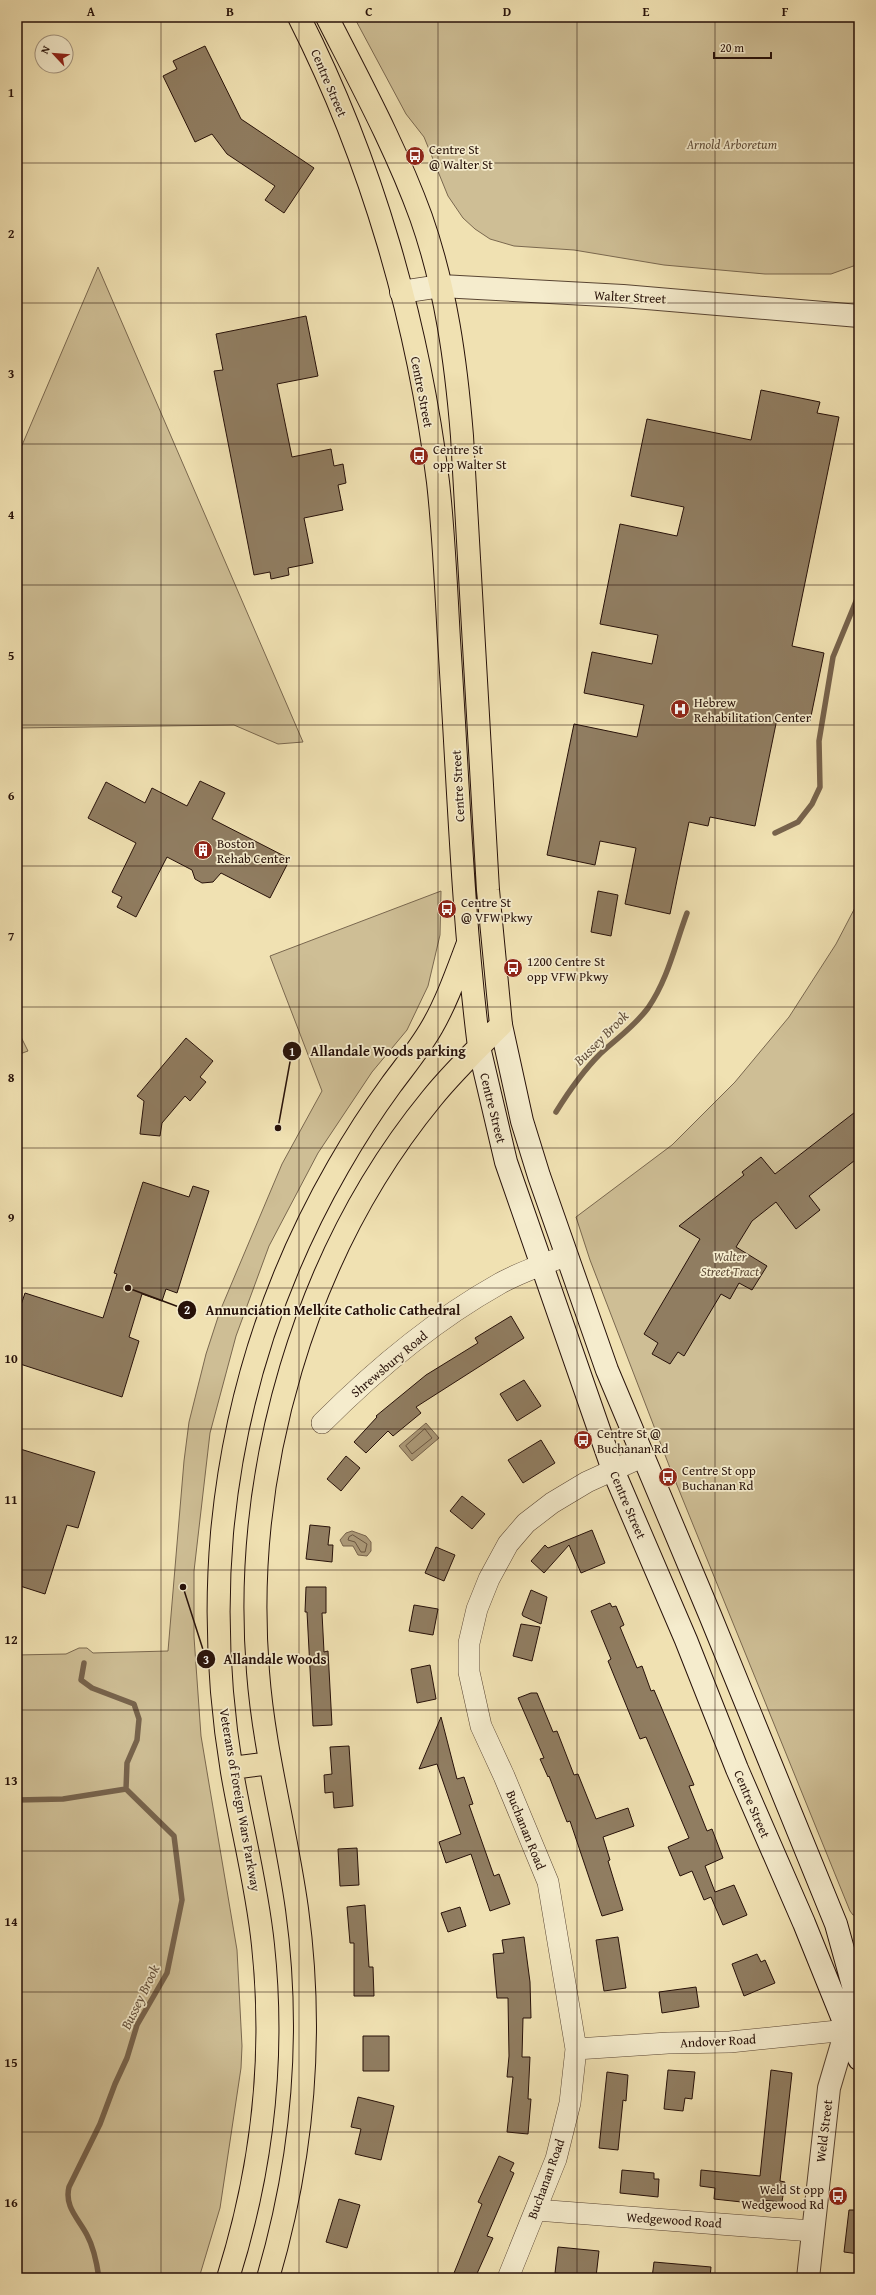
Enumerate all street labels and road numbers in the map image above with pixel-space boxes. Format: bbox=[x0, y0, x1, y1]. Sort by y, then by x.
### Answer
street label: Centre Street bbox=[306, 46, 352, 120]
street label: Walter Street bbox=[593, 286, 667, 308]
street label: Centre Street bbox=[406, 355, 438, 430]
street label: Centre Street bbox=[447, 749, 469, 822]
street label: Centre Street bbox=[475, 1071, 511, 1146]
street label: Shrewsbury Road bbox=[347, 1326, 432, 1402]
street label: Centre Street bbox=[605, 1468, 651, 1542]
street label: Veterans of Foreign Wars Parkway bbox=[215, 1707, 266, 1894]
street label: Centre Street bbox=[729, 1767, 775, 1841]
street label: Buchanan Road bbox=[501, 1787, 551, 1873]
street label: Andover Road bbox=[679, 2030, 757, 2052]
street label: Weld Street bbox=[811, 2098, 837, 2163]
street label: Buchanan Road bbox=[523, 2136, 569, 2222]
street label: Wedgewood Road bbox=[626, 2207, 722, 2233]

